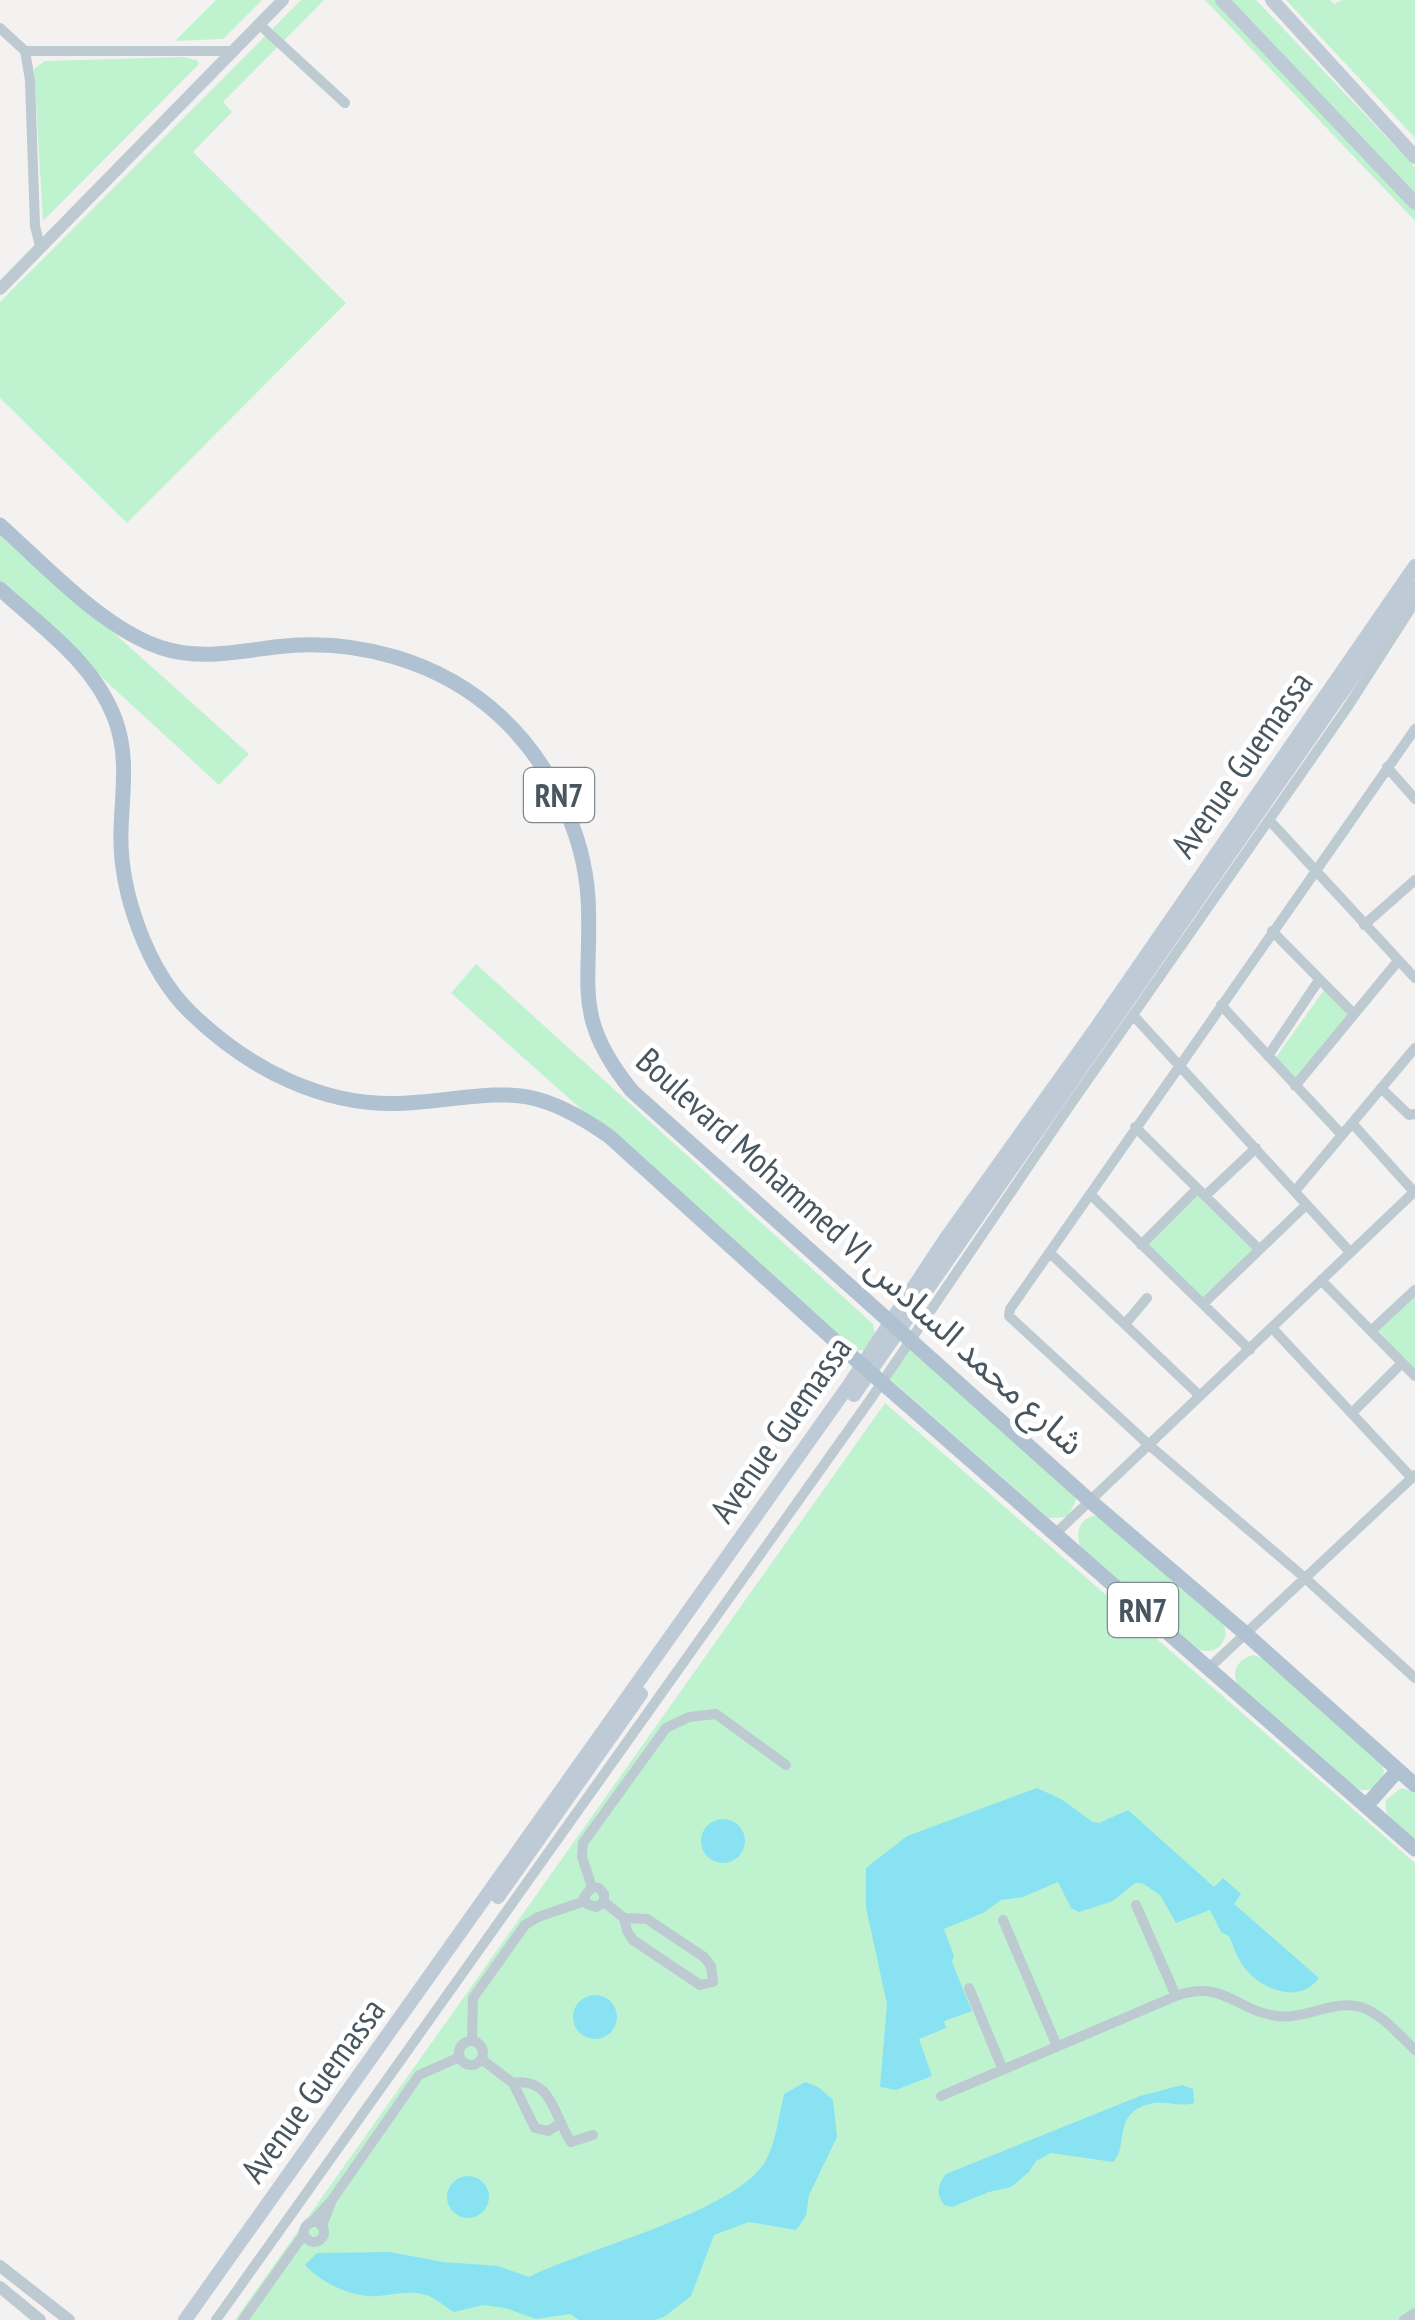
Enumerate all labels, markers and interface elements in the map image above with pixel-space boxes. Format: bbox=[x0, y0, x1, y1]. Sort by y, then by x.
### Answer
street label: Avenue Guemassa bbox=[1160, 662, 1322, 866]
road number: RN7 bbox=[524, 768, 594, 822]
street label: Boulevard Mohammed VI شارع محمد السادس bbox=[624, 1037, 1095, 1468]
street label: Avenue Guemassa bbox=[699, 1327, 861, 1531]
road number: RN7 bbox=[1108, 1583, 1178, 1637]
street label: Avenue Guemassa bbox=[230, 1989, 394, 2191]

